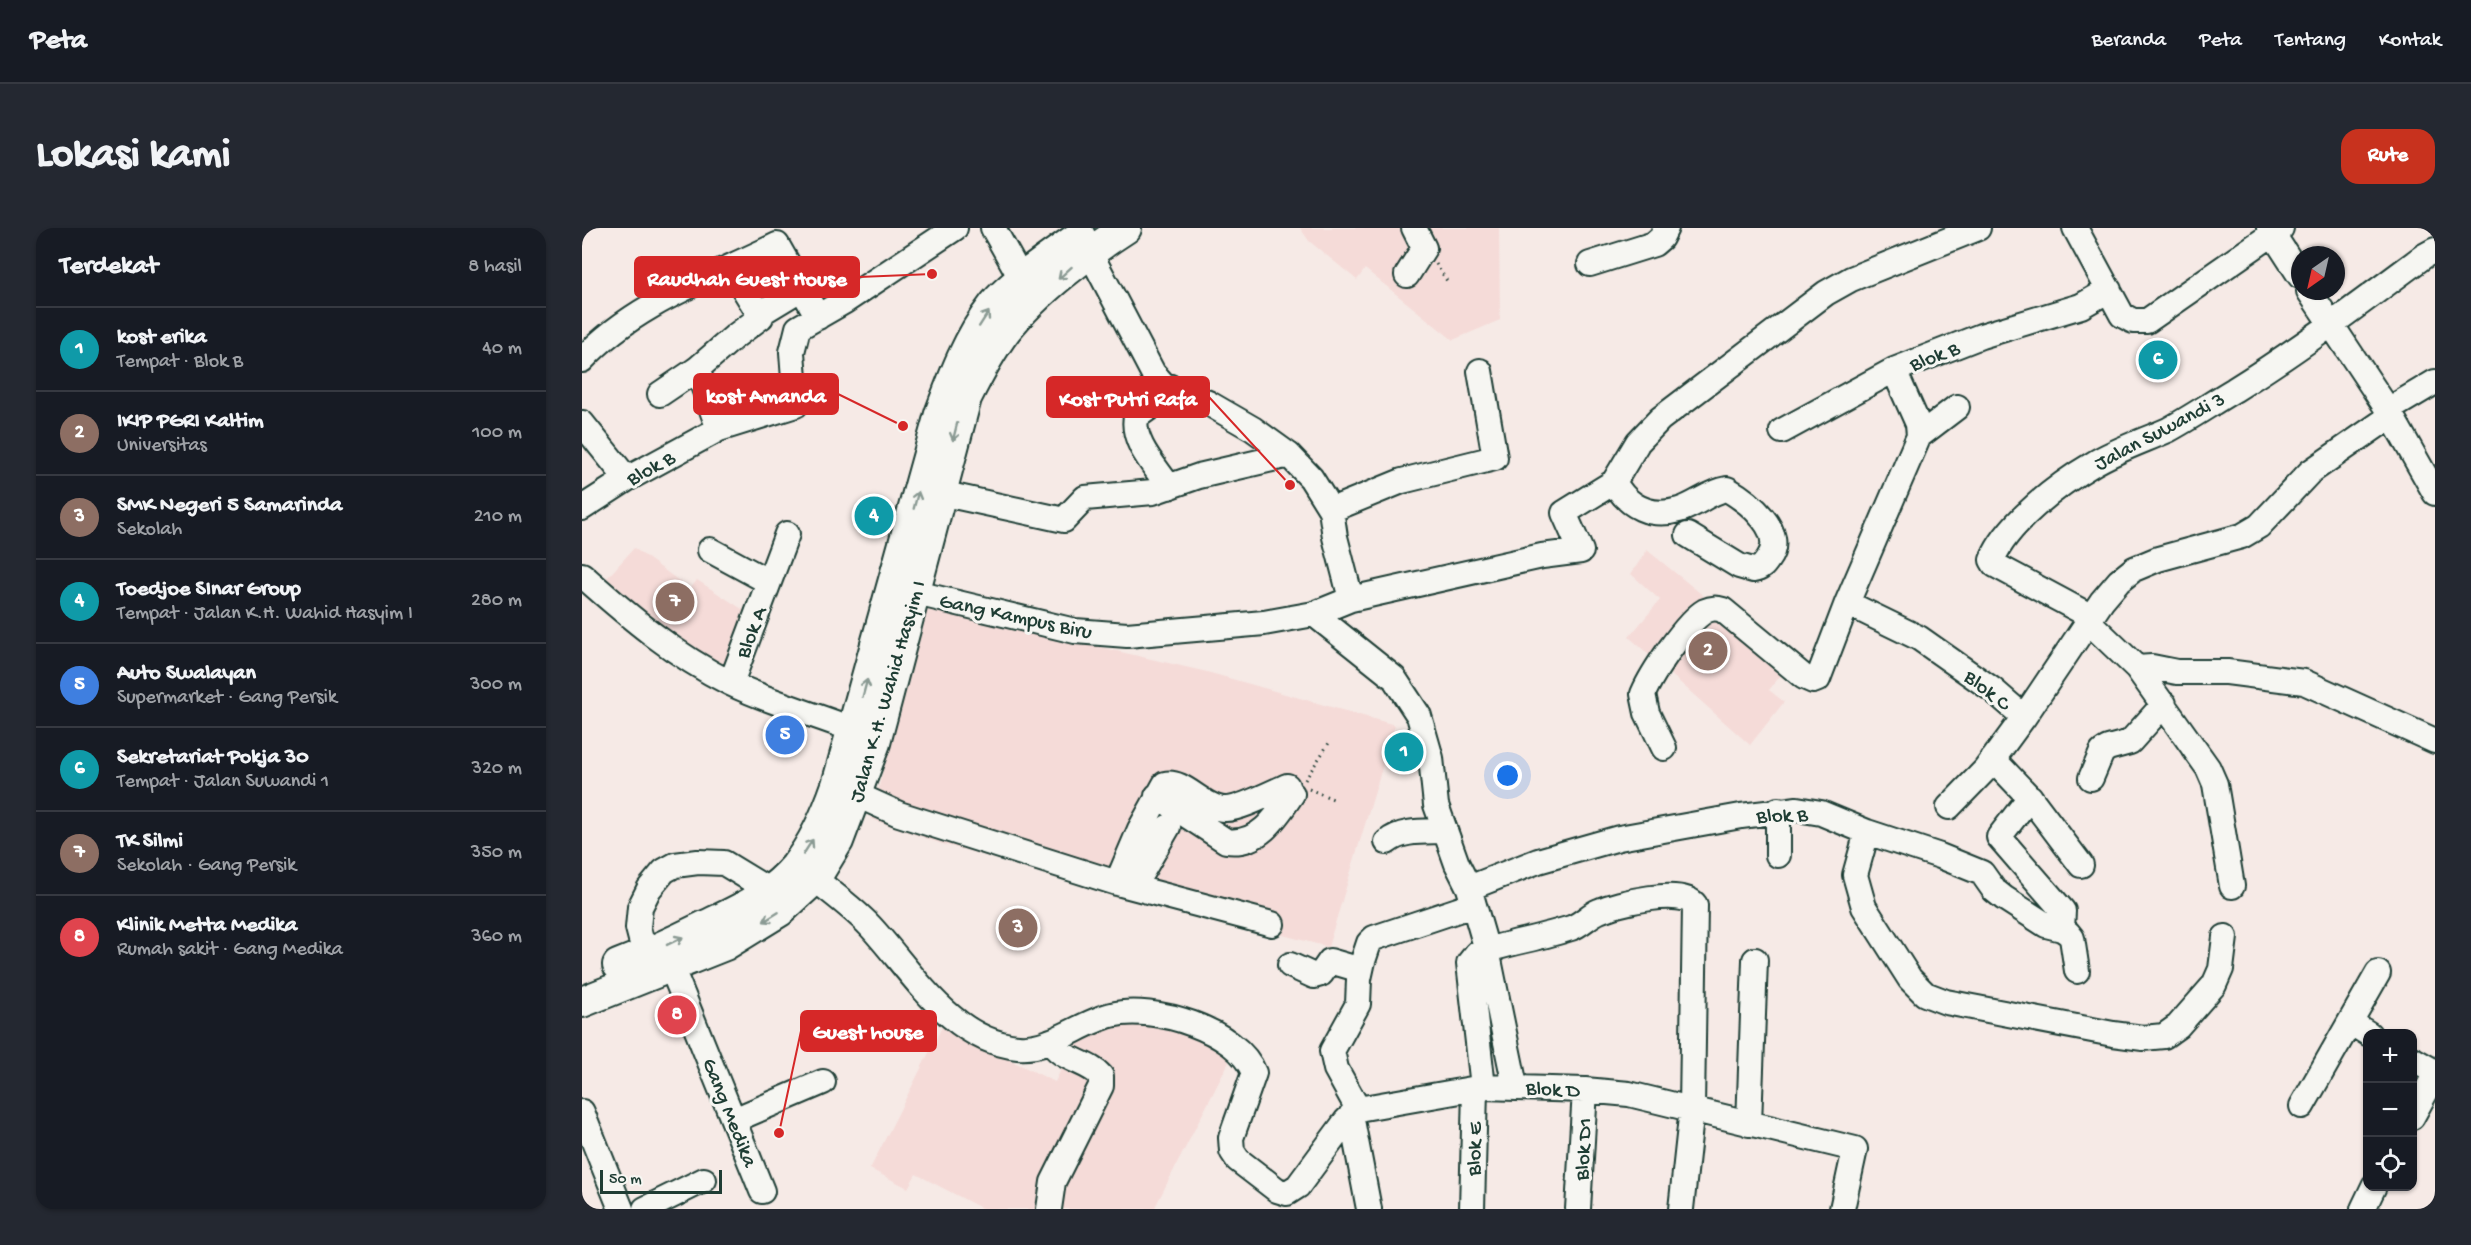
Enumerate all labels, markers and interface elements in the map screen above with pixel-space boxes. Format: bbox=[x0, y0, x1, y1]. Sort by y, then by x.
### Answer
text: Peta bbox=[30, 25, 87, 58]
text: Beranda bbox=[2092, 29, 2166, 54]
text: Peta bbox=[2199, 29, 2242, 54]
text: Tentang bbox=[2275, 29, 2346, 54]
text: Kontak bbox=[2379, 29, 2441, 54]
button: Rute bbox=[2341, 129, 2435, 184]
text: Lokasi kami bbox=[36, 132, 231, 181]
north arrow bbox=[2291, 246, 2345, 300]
text: Terdekat bbox=[60, 252, 158, 283]
text: 8 hasil bbox=[468, 256, 522, 279]
callout: Raudhah Guest House bbox=[635, 257, 859, 297]
one-way arrow bbox=[1058, 266, 1073, 280]
text: Raudhah Guest House bbox=[646, 268, 847, 294]
one-way arrow bbox=[979, 311, 991, 328]
text: kost erika bbox=[117, 325, 206, 351]
street label: Blok B bbox=[1906, 337, 1965, 379]
text: 1 bbox=[75, 338, 84, 361]
text: 40 m bbox=[482, 338, 522, 361]
pin: 6 bbox=[2138, 338, 2178, 382]
text: Tempat · Blok B bbox=[117, 351, 243, 374]
callout: kost Amanda bbox=[694, 374, 838, 414]
callout: Kost Putri Rafa bbox=[1047, 377, 1209, 417]
text: kost Amanda bbox=[706, 385, 828, 411]
text: Kost Putri Rafa bbox=[1058, 388, 1199, 414]
street label: Jalan Suwandi 3 bbox=[2091, 388, 2230, 478]
text: IKIP PGRI Kaltim bbox=[117, 409, 264, 435]
text: 2 bbox=[75, 422, 84, 445]
text: 100 m bbox=[472, 422, 522, 445]
one-way arrow bbox=[949, 422, 961, 441]
text: Universitas bbox=[117, 435, 207, 458]
street label: Blok B bbox=[622, 446, 681, 494]
one-way arrow bbox=[911, 491, 922, 510]
text: SMK Negeri 5 Samarinda bbox=[117, 493, 342, 519]
pin: 4 bbox=[854, 494, 894, 538]
text: 3 bbox=[74, 506, 85, 529]
text: 210 m bbox=[474, 506, 522, 529]
text: Sekolah bbox=[117, 519, 182, 542]
text: Toedjoe SInar Group bbox=[117, 577, 301, 603]
street label: Jalan K.H. Wahid Hasyim I bbox=[846, 578, 933, 806]
pin: 7 bbox=[656, 580, 694, 625]
text: 4 bbox=[75, 590, 84, 613]
text: 280 m bbox=[471, 590, 522, 613]
street label: Gang Kampus Biru bbox=[937, 590, 1094, 647]
text: Tempat · Jalan K.H. Wahid Hasyim I bbox=[117, 603, 413, 626]
street label: Blok A bbox=[732, 603, 775, 663]
pin: 2 bbox=[1688, 628, 1728, 674]
text: Auto Swalayan bbox=[117, 661, 256, 687]
street label: Blok C bbox=[1957, 665, 2015, 719]
text: 5 bbox=[74, 674, 85, 697]
text: 300 m bbox=[470, 674, 522, 697]
one-way arrow bbox=[860, 679, 871, 698]
text: Supermarket · Gang Persik bbox=[117, 687, 337, 710]
pin: 5 bbox=[766, 712, 804, 758]
pin: 1 bbox=[1384, 730, 1424, 774]
text: Sekretariat Pokja 30 bbox=[117, 745, 309, 771]
text: 6 bbox=[74, 758, 85, 781]
text: 320 m bbox=[472, 758, 522, 781]
your location bbox=[1493, 761, 1522, 790]
text: Tempat · Jalan Suwandi 1 bbox=[117, 771, 329, 794]
street label: Blok B bbox=[1755, 804, 1809, 831]
text: TK Silmi bbox=[117, 829, 183, 855]
one-way arrow bbox=[802, 839, 814, 856]
text: 7 bbox=[74, 842, 85, 865]
text: 350 m bbox=[471, 842, 522, 865]
text: Sekolah · Gang Persik bbox=[117, 855, 296, 878]
pin: 3 bbox=[998, 906, 1038, 950]
one-way arrow bbox=[762, 910, 779, 923]
text: Klinik Metta Medika bbox=[117, 913, 297, 939]
text: 8 bbox=[74, 926, 85, 949]
text: 360 m bbox=[471, 926, 522, 949]
one-way arrow bbox=[665, 935, 683, 946]
text: Rumah sakit · Gang Medika bbox=[117, 939, 343, 962]
pin: 8 bbox=[658, 992, 697, 1038]
callout: Guest house bbox=[801, 1011, 936, 1051]
text: Guest house bbox=[813, 1021, 924, 1047]
map controls bbox=[2363, 1029, 2417, 1191]
button: + bbox=[2363, 1029, 2417, 1083]
street label: Gang Medika bbox=[695, 1055, 761, 1173]
street label: Blok D bbox=[1524, 1078, 1581, 1105]
button: − bbox=[2363, 1083, 2417, 1137]
street label: Blok D1 bbox=[1571, 1117, 1600, 1182]
street label: Blok E bbox=[1464, 1121, 1489, 1177]
button: locate bbox=[2363, 1137, 2417, 1191]
scale bar bbox=[600, 1167, 722, 1194]
text: 50 m bbox=[609, 1171, 642, 1190]

